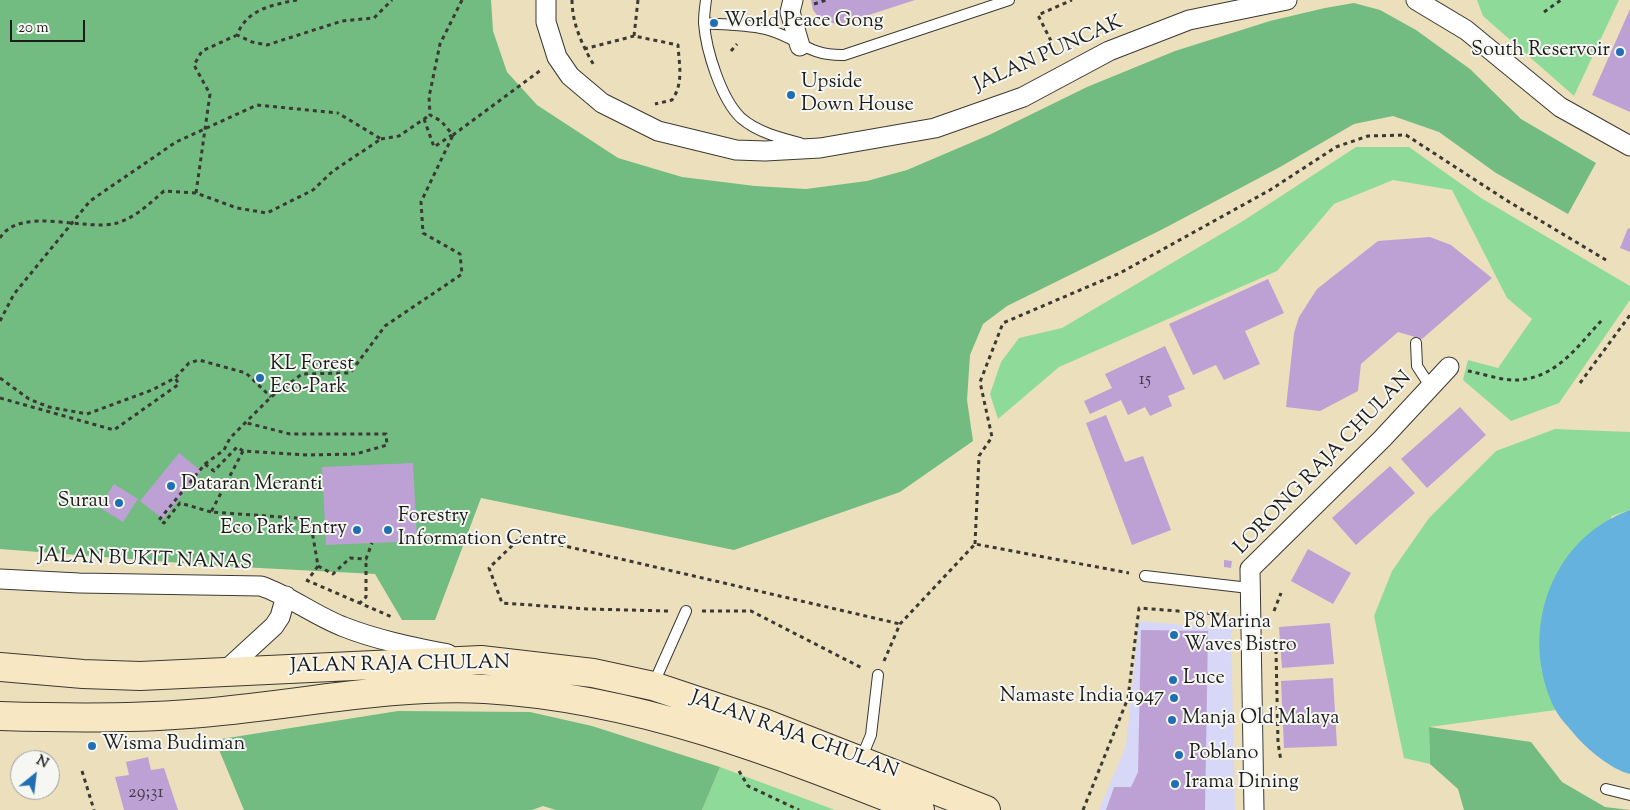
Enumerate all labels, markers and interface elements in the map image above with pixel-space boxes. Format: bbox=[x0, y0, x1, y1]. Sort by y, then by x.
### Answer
scale bar bbox=[12, 10, 88, 42]
place label: World Peace Gong bbox=[724, 11, 884, 35]
street label: JALAN PUNCAK bbox=[971, 11, 1127, 99]
marker: World Peace Gong bbox=[708, 17, 720, 29]
text: 20 m bbox=[18, 18, 49, 39]
place label: South Reservoir bbox=[1471, 40, 1610, 64]
marker: South Reservoir bbox=[1614, 46, 1626, 58]
place label: Upside Down House bbox=[801, 72, 914, 119]
marker: Upside Down House bbox=[785, 89, 797, 101]
place label: KL Forest Eco-Park bbox=[270, 354, 354, 401]
street label: LORONG RAJA CHULAN bbox=[1230, 367, 1418, 561]
house number: 15 bbox=[1139, 370, 1151, 392]
marker: KL Forest Eco-Park bbox=[254, 372, 266, 384]
place label: Dataran Meranti bbox=[181, 474, 323, 498]
marker: Dataran Meranti bbox=[165, 480, 177, 492]
place label: Surau bbox=[58, 491, 109, 515]
marker: Surau bbox=[113, 497, 125, 509]
place label: Forestry Information Centre bbox=[398, 506, 566, 553]
place label: Eco Park Entry bbox=[220, 518, 347, 542]
marker: Eco Park Entry bbox=[351, 524, 363, 536]
marker: Forestry Information Centre bbox=[382, 524, 394, 536]
street label: JALAN BUKIT NANAS bbox=[38, 545, 252, 577]
place label: P8 Marina Waves Bistro bbox=[1184, 612, 1297, 659]
marker: P8 Marina Waves Bistro bbox=[1168, 629, 1180, 641]
street label: JALAN RAJA CHULAN bbox=[290, 652, 510, 680]
place label: Luce bbox=[1183, 668, 1225, 692]
marker: Luce bbox=[1167, 674, 1179, 686]
place label: Namaste India 1947 bbox=[1000, 686, 1164, 710]
street label: JALAN RAJA CHULAN bbox=[687, 687, 901, 785]
marker: Namaste India 1947 bbox=[1168, 692, 1180, 704]
place label: Manja Old Malaya bbox=[1182, 708, 1339, 732]
marker: Manja Old Malaya bbox=[1166, 714, 1178, 726]
place label: Wisma Budiman bbox=[102, 734, 245, 758]
marker: Wisma Budiman bbox=[86, 740, 98, 752]
place label: Poblano bbox=[1189, 743, 1258, 767]
marker: Poblano bbox=[1173, 749, 1185, 761]
north arrow bbox=[10, 750, 60, 800]
text: N bbox=[32, 751, 52, 774]
place label: Irama Dining bbox=[1185, 772, 1299, 796]
marker: Irama Dining bbox=[1169, 778, 1181, 790]
house number: 29;31 bbox=[128, 783, 164, 805]

